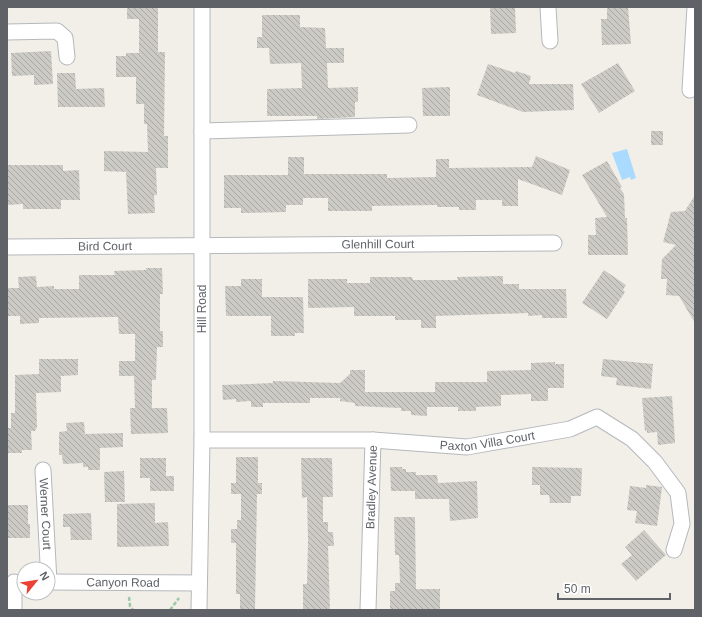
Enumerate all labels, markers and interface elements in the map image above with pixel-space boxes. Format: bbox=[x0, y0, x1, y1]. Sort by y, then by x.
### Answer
street label: Glenhill Court bbox=[342, 237, 415, 252]
street label: Bird Court bbox=[78, 239, 133, 253]
street label: Hill Road bbox=[195, 285, 209, 333]
street label: Paxton Villa Court bbox=[439, 428, 537, 454]
street label: Bradley Avenue bbox=[363, 445, 380, 529]
street label: Werner Court bbox=[36, 478, 54, 551]
north arrow bbox=[16, 561, 56, 601]
text: N bbox=[37, 570, 52, 582]
street label: Canyon Road bbox=[86, 575, 160, 590]
scale bar bbox=[558, 575, 670, 601]
text: 50 m bbox=[564, 582, 591, 596]

